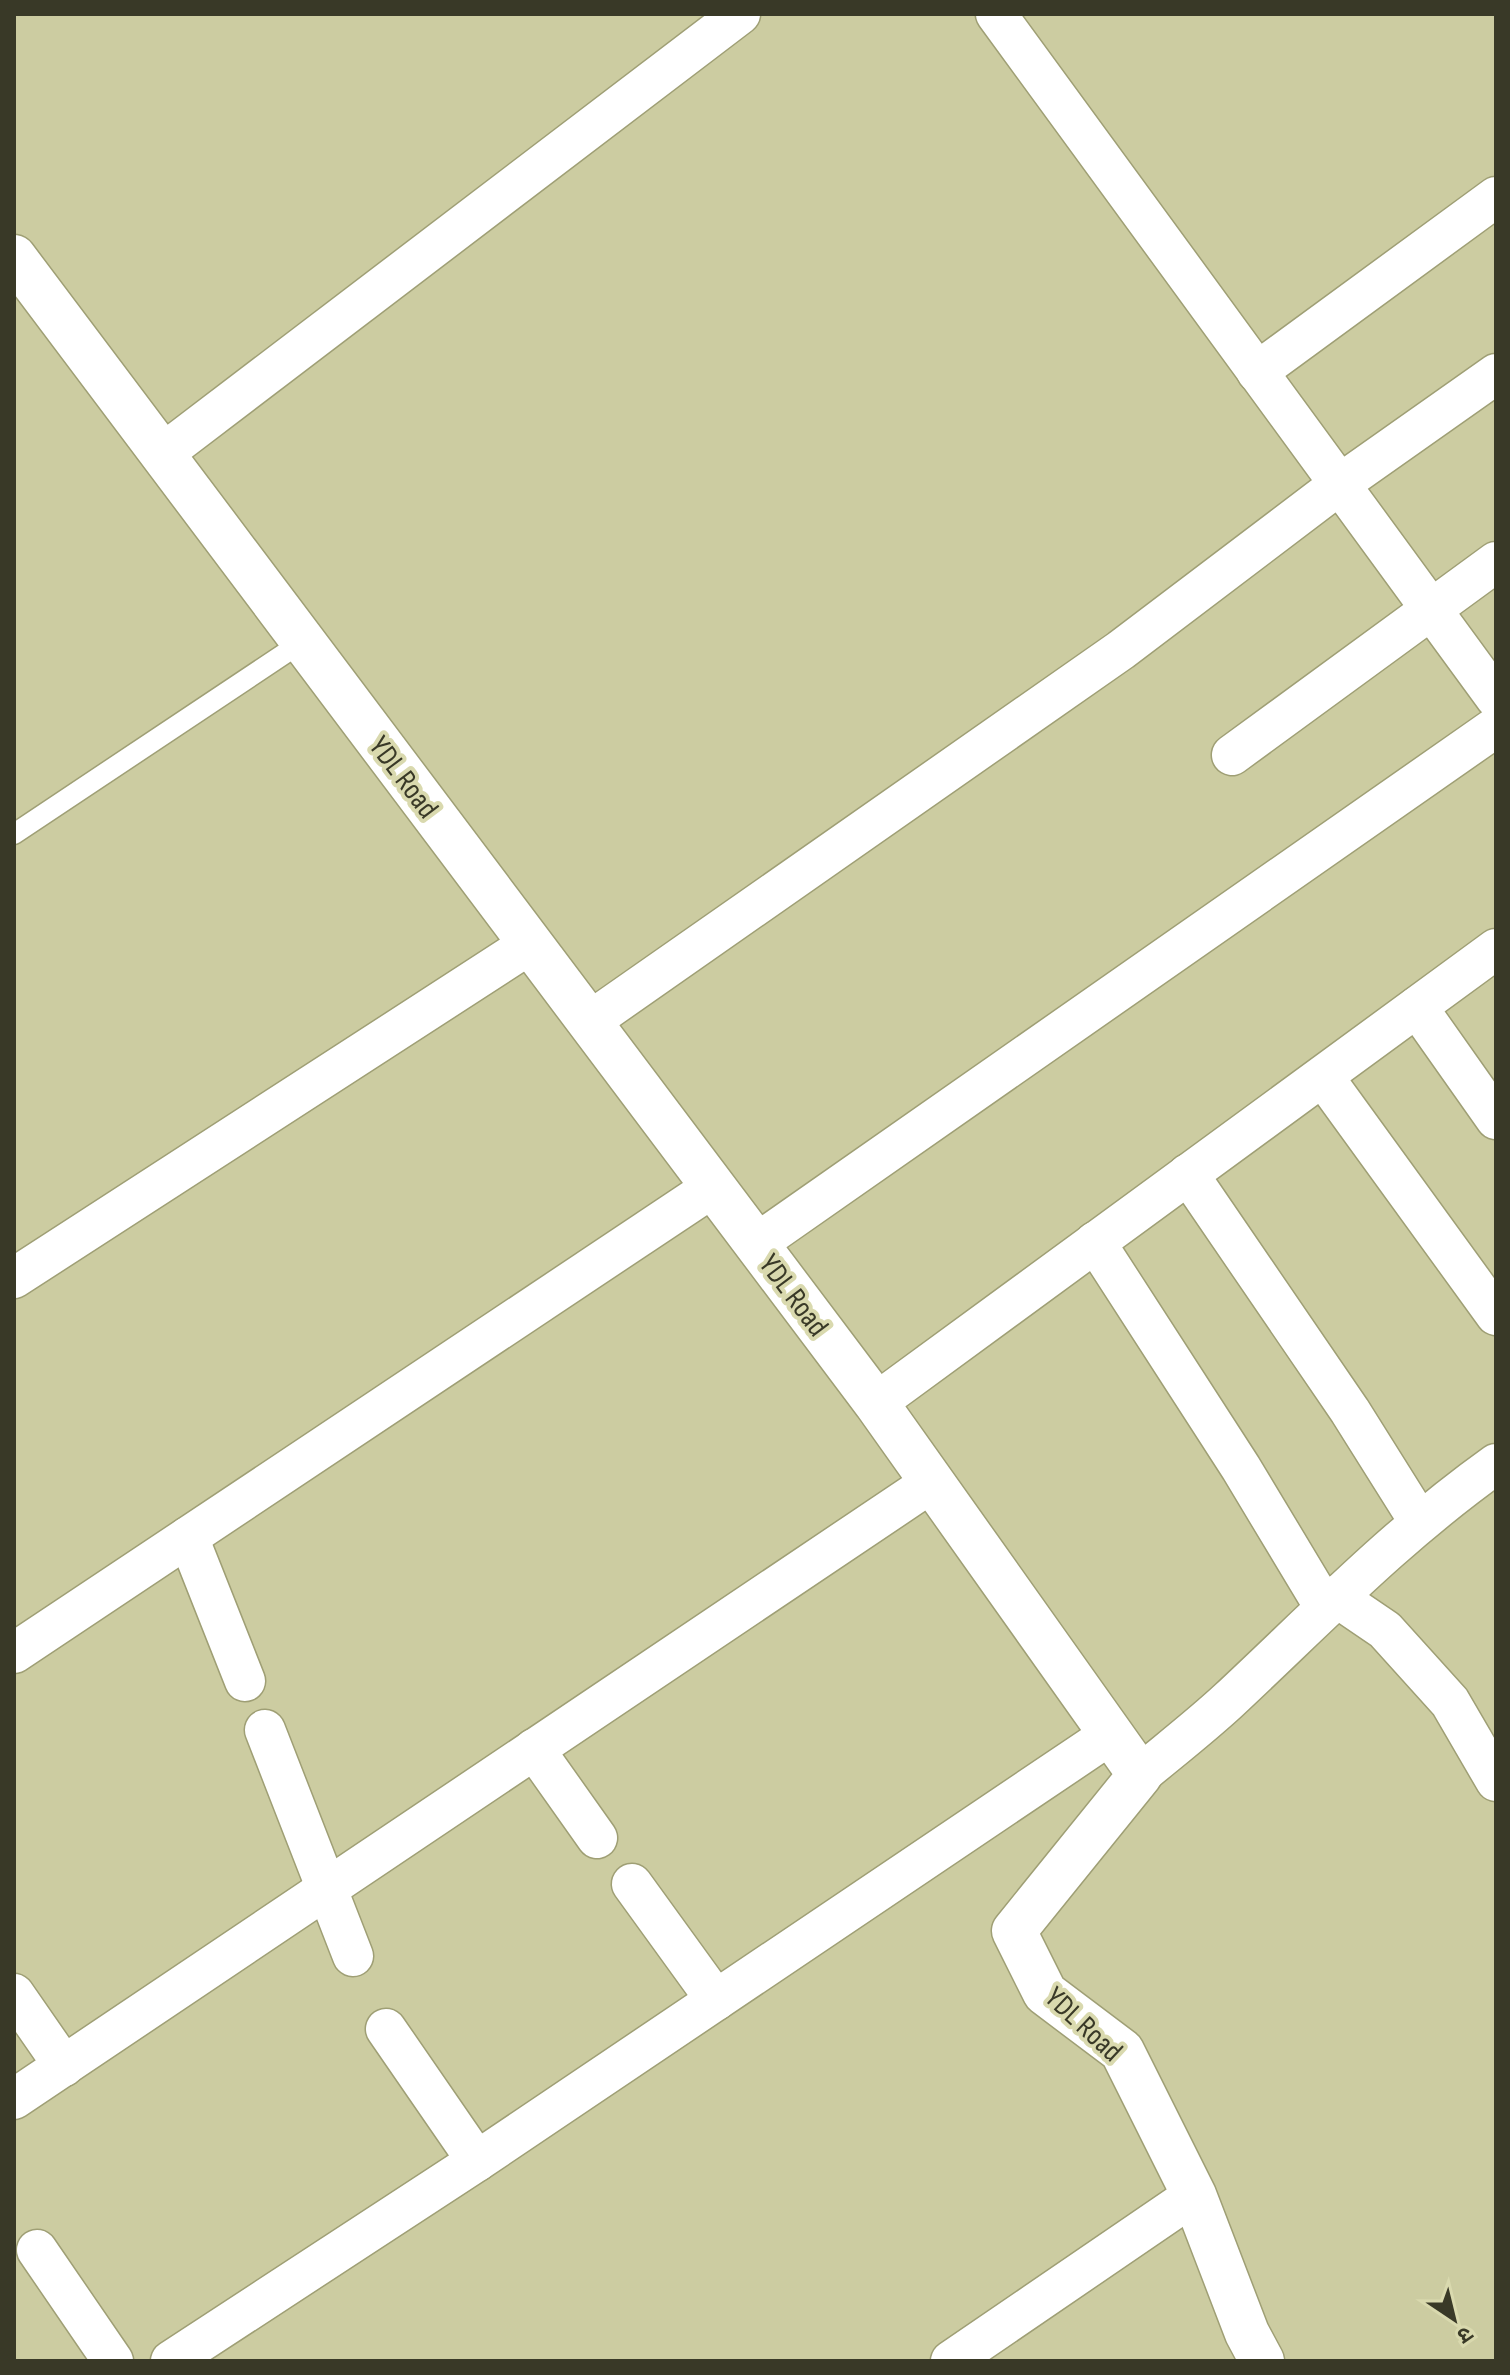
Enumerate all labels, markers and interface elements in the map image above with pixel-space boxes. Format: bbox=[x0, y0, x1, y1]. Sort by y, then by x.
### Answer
street label: YDL Road bbox=[361, 730, 446, 826]
street label: YDL Road bbox=[751, 1248, 836, 1344]
street label: YDL Road bbox=[1037, 1980, 1130, 2070]
north arrow bbox=[1414, 2279, 1494, 2359]
text: उ bbox=[1451, 2319, 1478, 2350]

